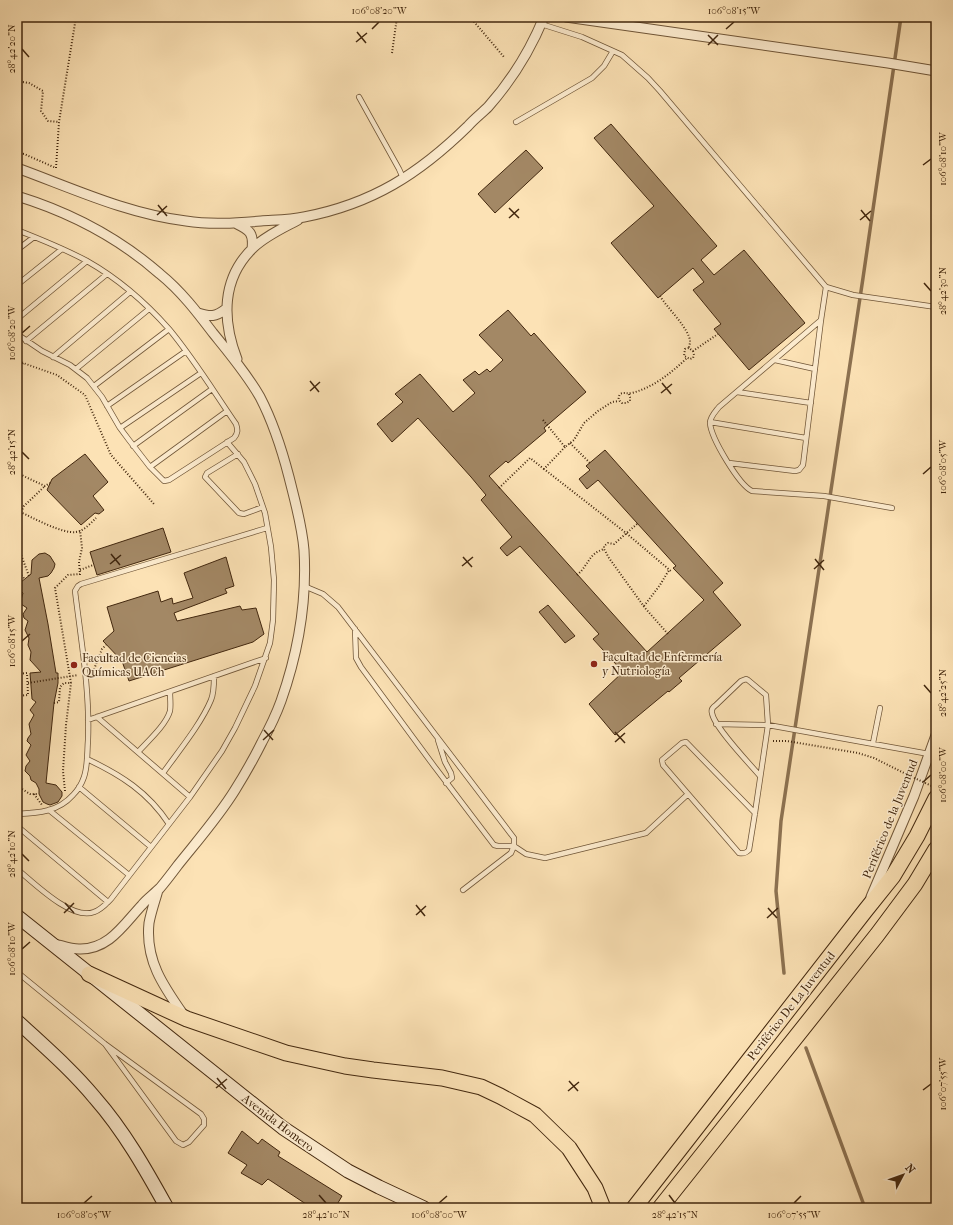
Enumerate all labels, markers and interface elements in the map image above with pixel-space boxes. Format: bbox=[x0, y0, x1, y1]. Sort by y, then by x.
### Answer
text: 106°08'20"W bbox=[351, 5, 408, 17]
text: 106°08'15"W bbox=[708, 5, 761, 17]
text: 28°42'20"N bbox=[6, 24, 18, 74]
text: 106°08'10"W bbox=[937, 131, 949, 186]
text: 28°42'30"N bbox=[937, 267, 949, 315]
text: 106°08'20"W bbox=[6, 304, 18, 361]
text: 28°42'15"N bbox=[6, 428, 18, 475]
text: 106°08'05"W bbox=[937, 439, 949, 494]
text: 106°08'15"W bbox=[6, 614, 18, 667]
place label: Facultad de Enfermería y Nutriología bbox=[602, 650, 723, 678]
place label: Facultad de Ciencias Químicas UACh bbox=[82, 651, 187, 679]
marker: Facultad de Enfermería y Nutriología bbox=[589, 659, 599, 669]
marker: Facultad de Ciencias Químicas UACh bbox=[69, 660, 79, 670]
text: 28°42'25"N bbox=[937, 669, 949, 717]
text: 106°08'00"W bbox=[937, 746, 949, 803]
street label: Periférico de la Juventud bbox=[860, 757, 921, 881]
text: 28°42'10"N bbox=[6, 830, 18, 878]
text: 106°08'10"W bbox=[6, 921, 18, 976]
street label: Periférico De La Juventud bbox=[744, 949, 838, 1063]
text: 106°07'55"W bbox=[937, 1056, 949, 1110]
street label: Avenida Homero bbox=[238, 1091, 317, 1155]
north arrow bbox=[883, 1155, 923, 1195]
text: N bbox=[903, 1161, 918, 1177]
text: 106°08'05"W bbox=[57, 1209, 112, 1221]
text: 28°42'10"N bbox=[302, 1209, 350, 1221]
text: 106°08'00"W bbox=[411, 1209, 468, 1221]
text: 28°42'15"N bbox=[652, 1209, 699, 1221]
text: 106°07'55"W bbox=[768, 1209, 822, 1221]

